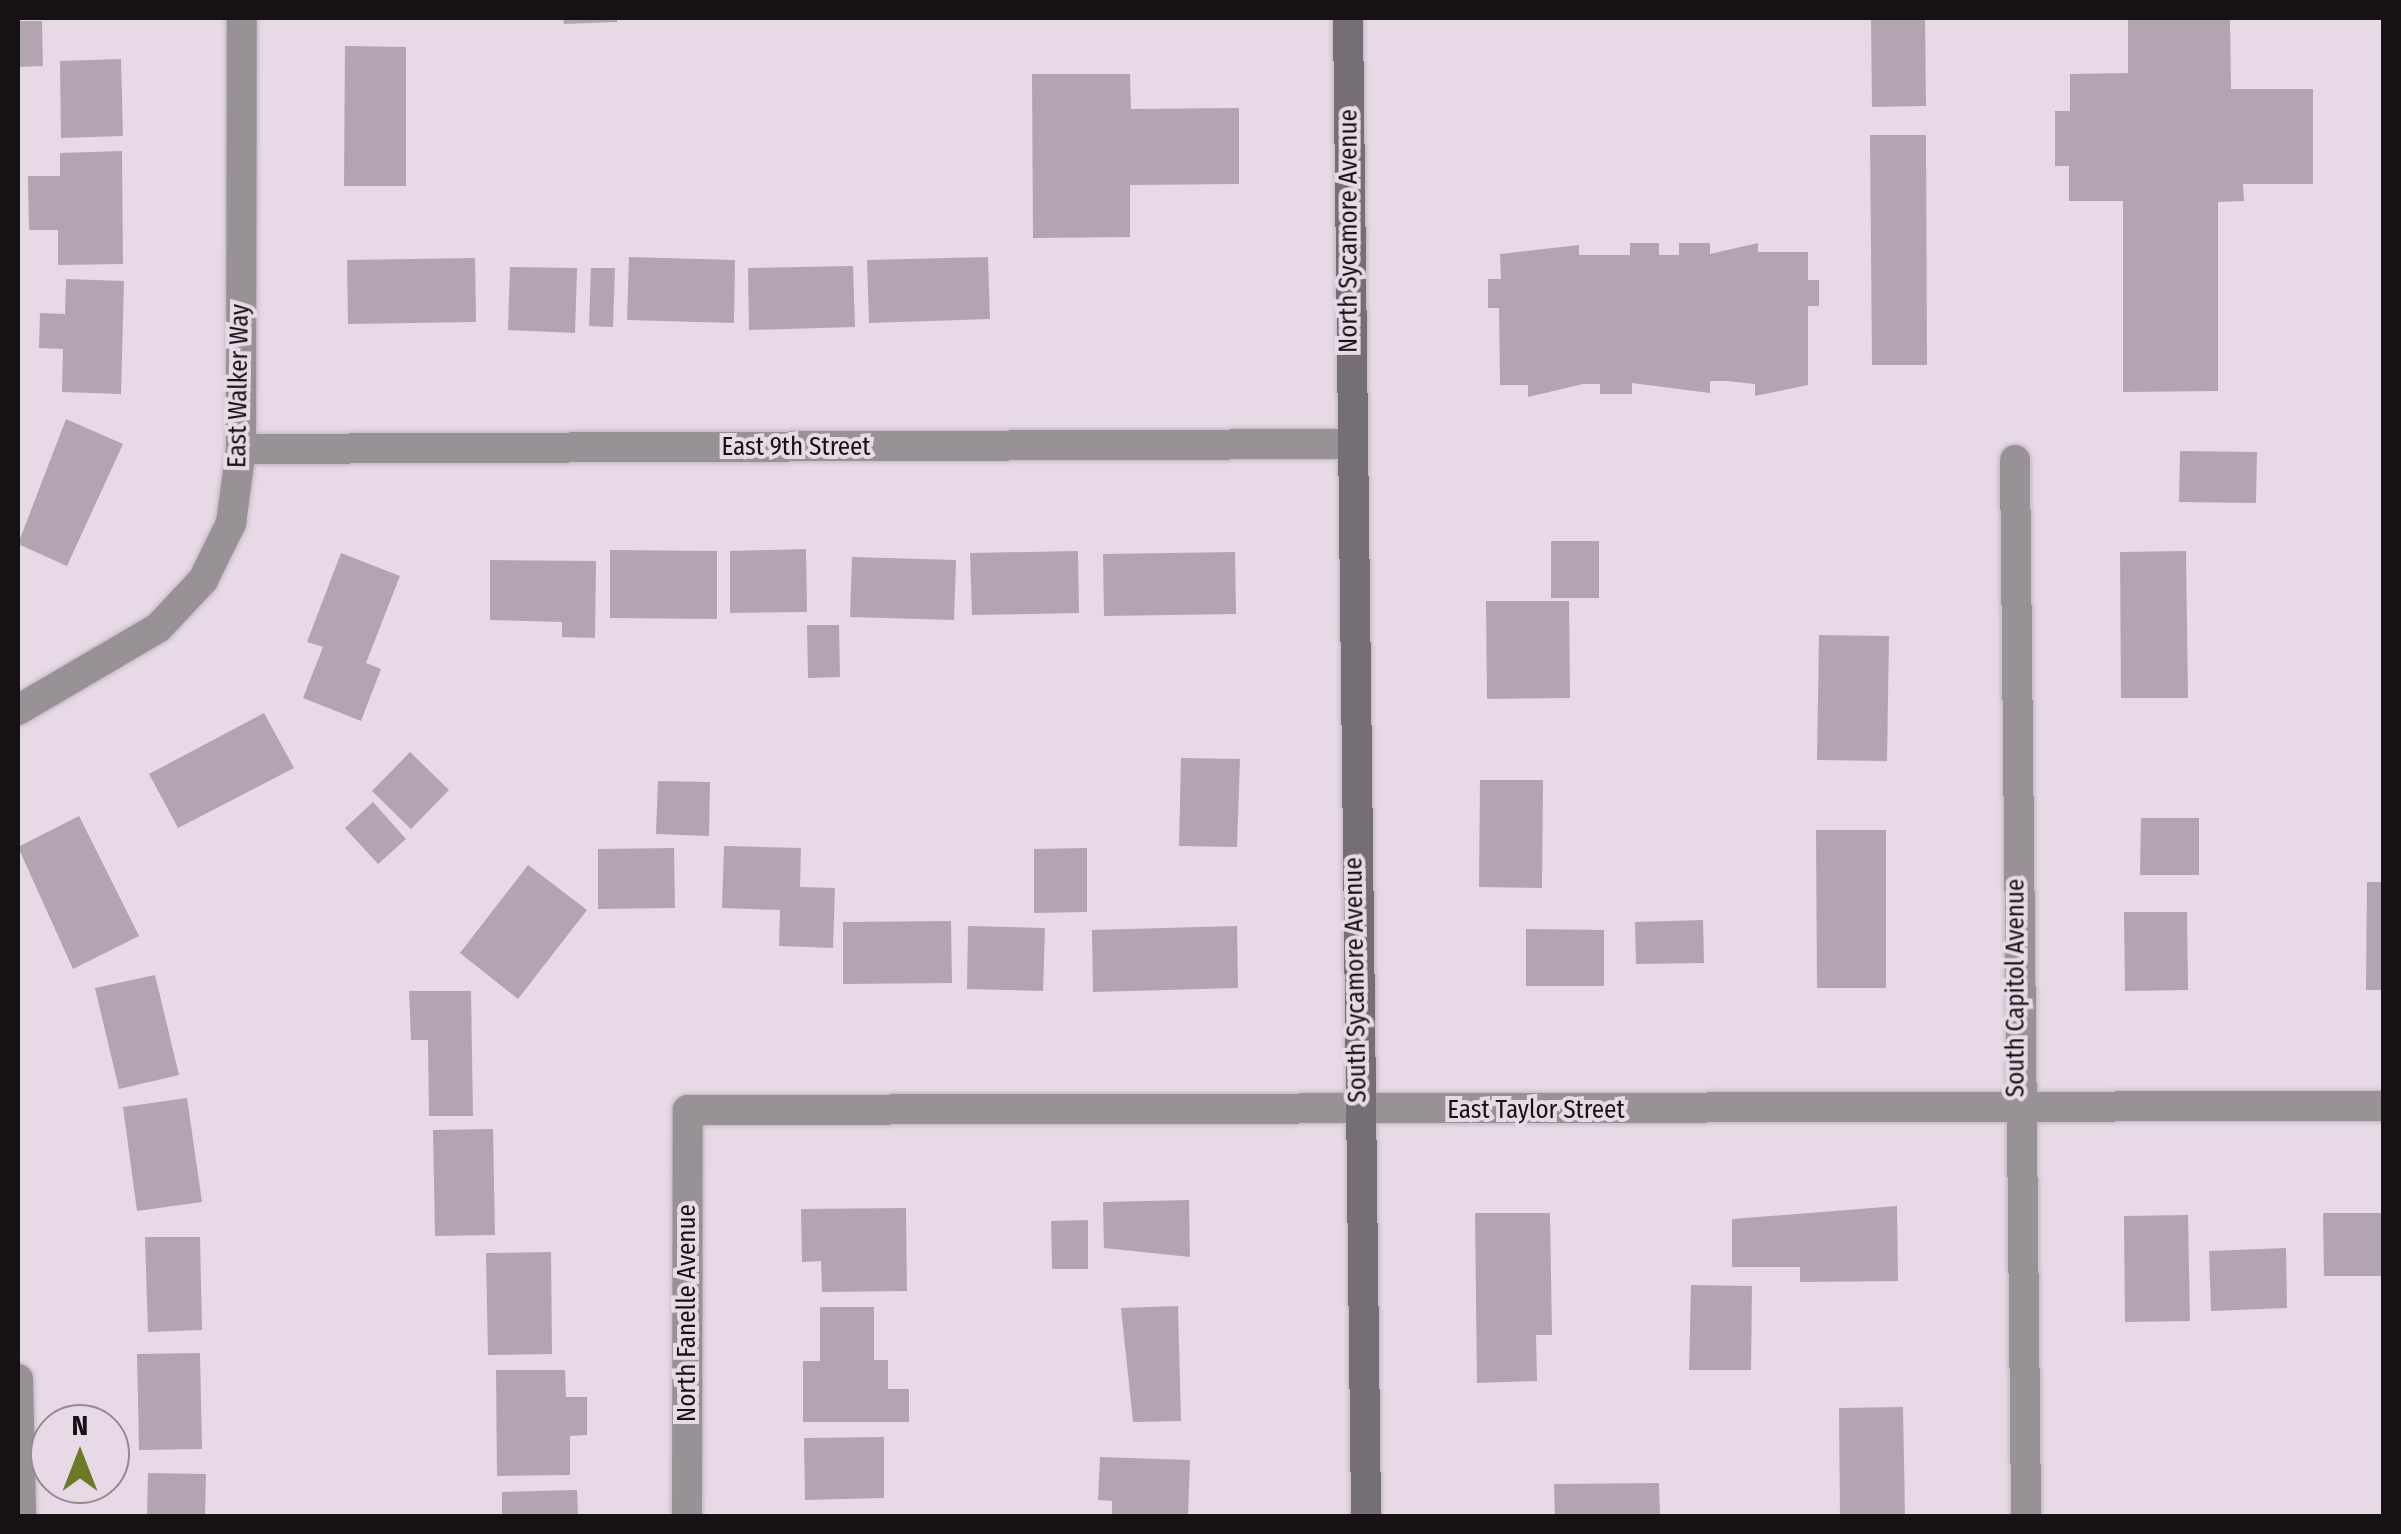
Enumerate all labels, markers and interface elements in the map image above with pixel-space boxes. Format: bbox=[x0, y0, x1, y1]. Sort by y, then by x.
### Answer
street label: North Sycamore Avenue bbox=[1334, 109, 1364, 353]
street label: East Walker Way bbox=[223, 304, 255, 468]
street label: East 9th Street bbox=[721, 432, 871, 462]
street label: South Sycamore Avenue bbox=[1339, 857, 1373, 1103]
street label: South Capitol Avenue bbox=[2001, 879, 2031, 1097]
street label: East Taylor Street bbox=[1447, 1095, 1625, 1125]
street label: North Fanelle Avenue bbox=[672, 1204, 702, 1422]
north arrow bbox=[30, 1404, 130, 1504]
text: N bbox=[72, 1409, 88, 1442]

